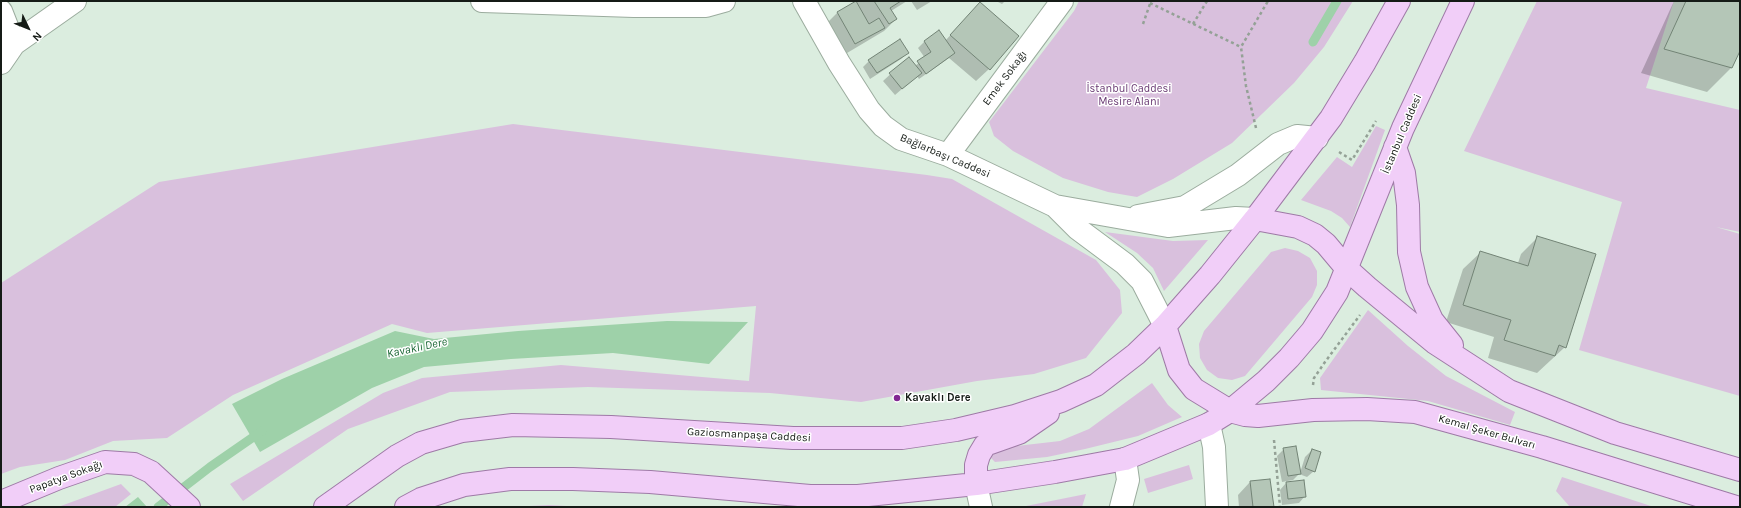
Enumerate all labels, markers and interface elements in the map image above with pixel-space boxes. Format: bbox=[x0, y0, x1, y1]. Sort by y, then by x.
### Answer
north arrow bbox=[8, 8, 48, 48]
text: N bbox=[30, 29, 45, 44]
street label: Emek Sokağı bbox=[980, 48, 1030, 108]
park label: İstanbul Caddesi Mesire Alanı bbox=[1086, 82, 1172, 108]
street label: İstanbul Caddesi bbox=[1379, 92, 1425, 176]
street label: Bağlarbaşı Caddesi bbox=[898, 131, 992, 181]
water label: Kavaklı Dere bbox=[385, 335, 449, 361]
place label: Kavaklı Dere bbox=[905, 391, 971, 405]
marker: Kavaklı Dere bbox=[892, 393, 902, 403]
street label: Kemal Şeker Bulvarı bbox=[1437, 412, 1537, 452]
street label: Gaziosmanpaşa Caddesi bbox=[687, 425, 811, 445]
street label: Papatya Sokağı bbox=[28, 458, 104, 496]

